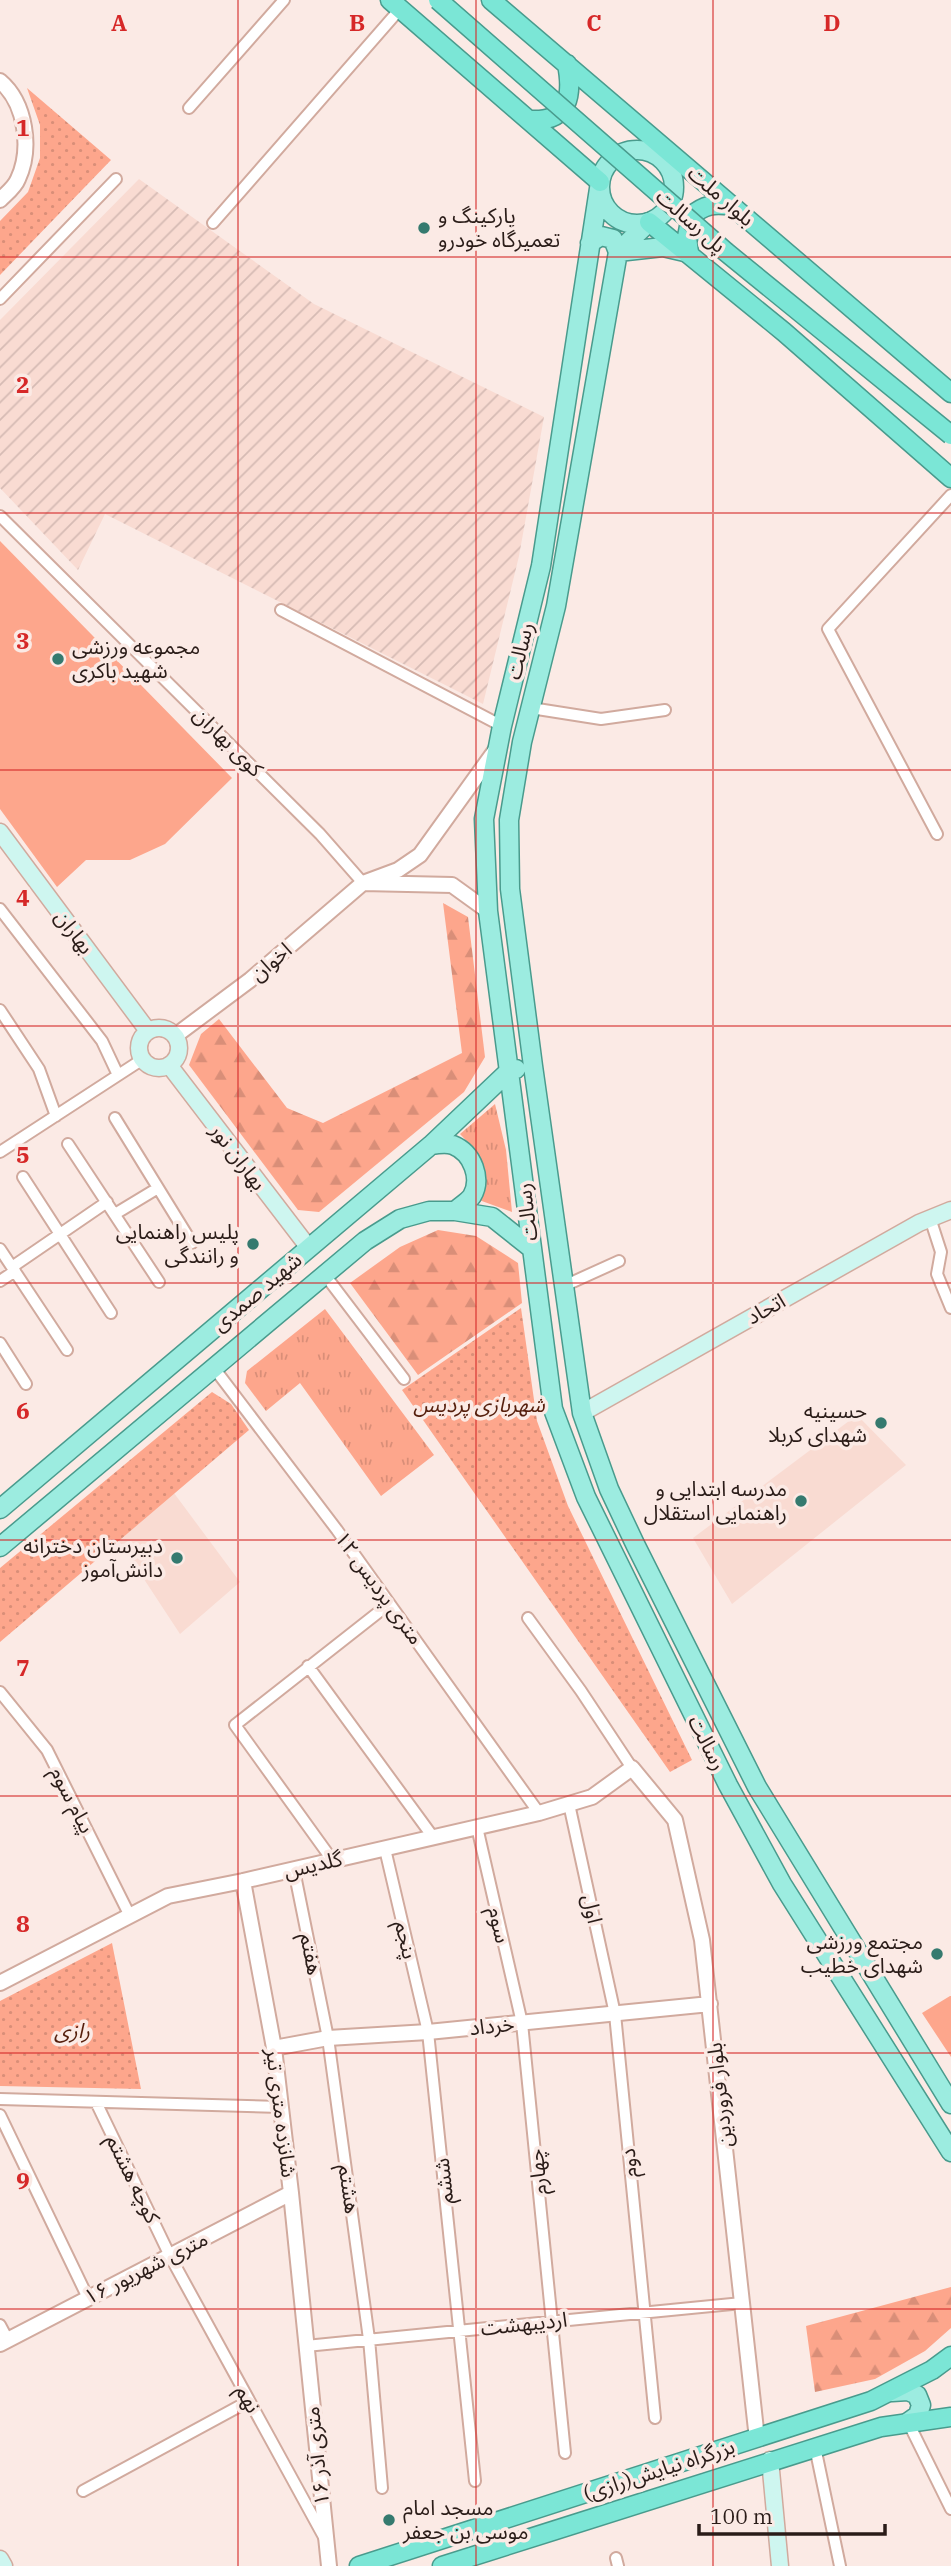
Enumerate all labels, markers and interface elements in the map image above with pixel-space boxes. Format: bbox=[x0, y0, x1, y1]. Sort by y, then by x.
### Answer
text: A bbox=[111, 7, 127, 37]
text: B bbox=[349, 7, 365, 37]
text: C bbox=[586, 7, 602, 37]
text: D bbox=[823, 7, 841, 37]
text: 1 bbox=[16, 112, 30, 142]
street label: بلوار ملت bbox=[682, 159, 761, 232]
street label: پل رسالت bbox=[650, 182, 733, 259]
place label: پارکینگ و تعمیرگاه خودرو bbox=[438, 201, 560, 253]
marker: پارکینگ و تعمیرگاه خودرو bbox=[416, 220, 432, 236]
text: 2 bbox=[16, 369, 30, 399]
street label: رسالت bbox=[498, 619, 540, 682]
text: 3 bbox=[16, 625, 30, 655]
place label: مجموعه ورزشی شهید باکری bbox=[72, 632, 200, 684]
marker: مجموعه ورزشی شهید باکری bbox=[50, 651, 66, 667]
street label: کوی بهاران bbox=[188, 700, 270, 783]
text: 4 bbox=[16, 882, 30, 912]
street label: بهاران bbox=[49, 903, 101, 959]
street label: اخوان bbox=[243, 936, 297, 987]
street label: بهاران نور bbox=[204, 1116, 273, 1196]
text: 5 bbox=[16, 1139, 30, 1169]
street label: رسالت bbox=[509, 1182, 543, 1243]
place label: پلیس راهنمایی و رانندگی bbox=[116, 1217, 239, 1269]
marker: پلیس راهنمایی و رانندگی bbox=[245, 1236, 261, 1252]
street label: شهید صمدی bbox=[206, 1245, 307, 1337]
street label: اتحاد bbox=[741, 1286, 790, 1330]
park label: شهربازی پردیس bbox=[413, 1390, 545, 1419]
text: 6 bbox=[16, 1395, 30, 1425]
place label: حسینیه شهدای کربلا bbox=[768, 1396, 867, 1448]
marker: حسینیه شهدای کربلا bbox=[873, 1415, 889, 1431]
place label: مدرسه ابتدایی و راهنمایی استقلال bbox=[644, 1474, 787, 1526]
marker: مدرسه ابتدایی و راهنمایی استقلال bbox=[793, 1493, 809, 1509]
street label: ۱۲ متری پردیس bbox=[329, 1525, 430, 1650]
place label: دبیرستان دخترانه دانش‌آموز bbox=[23, 1531, 163, 1583]
marker: دبیرستان دخترانه دانش‌آموز bbox=[169, 1550, 185, 1566]
text: 7 bbox=[16, 1652, 30, 1682]
street label: رسالت bbox=[682, 1710, 734, 1775]
street label: پیام سوم bbox=[41, 1761, 102, 1839]
street label: گلدیس bbox=[281, 1844, 345, 1884]
street label: اول bbox=[576, 1892, 610, 1926]
street label: سوم bbox=[479, 1904, 518, 1946]
text: 8 bbox=[16, 1908, 30, 1938]
street label: پنجم bbox=[387, 1918, 425, 1962]
place label: مجتمع ورزشی شهدای خطیب bbox=[801, 1927, 923, 1979]
street label: هفتم bbox=[292, 1930, 330, 1978]
marker: مجتمع ورزشی شهدای خطیب bbox=[929, 1946, 945, 1962]
street label: خرداد bbox=[468, 2009, 516, 2041]
park label: رازی bbox=[54, 2016, 90, 2044]
street label: بلوار فروردین bbox=[700, 2041, 738, 2149]
street label: شانزده متری تیر bbox=[260, 2046, 304, 2179]
street label: کوچه هشتم bbox=[99, 2129, 168, 2229]
street label: چهارم bbox=[521, 2147, 556, 2197]
street label: دوم bbox=[613, 2147, 646, 2179]
street label: ششم bbox=[427, 2156, 461, 2206]
street label: هشتم bbox=[331, 2162, 367, 2216]
text: 9 bbox=[16, 2165, 30, 2195]
street label: ۱۶ متری شهریور bbox=[79, 2224, 212, 2310]
street label: اردیبهشت bbox=[479, 2305, 569, 2341]
street label: نهم bbox=[228, 2379, 268, 2419]
street label: ۱۶ متری آذر bbox=[297, 2405, 335, 2507]
street label: بزرگراه نیایش(رازی) bbox=[579, 2431, 738, 2507]
scale bar bbox=[699, 2492, 884, 2536]
place label: مسجد امام موسی بن جعفر bbox=[402, 2493, 529, 2545]
text: 100 m bbox=[710, 2502, 773, 2530]
marker: مسجد امام موسی بن جعفر bbox=[381, 2512, 397, 2528]

